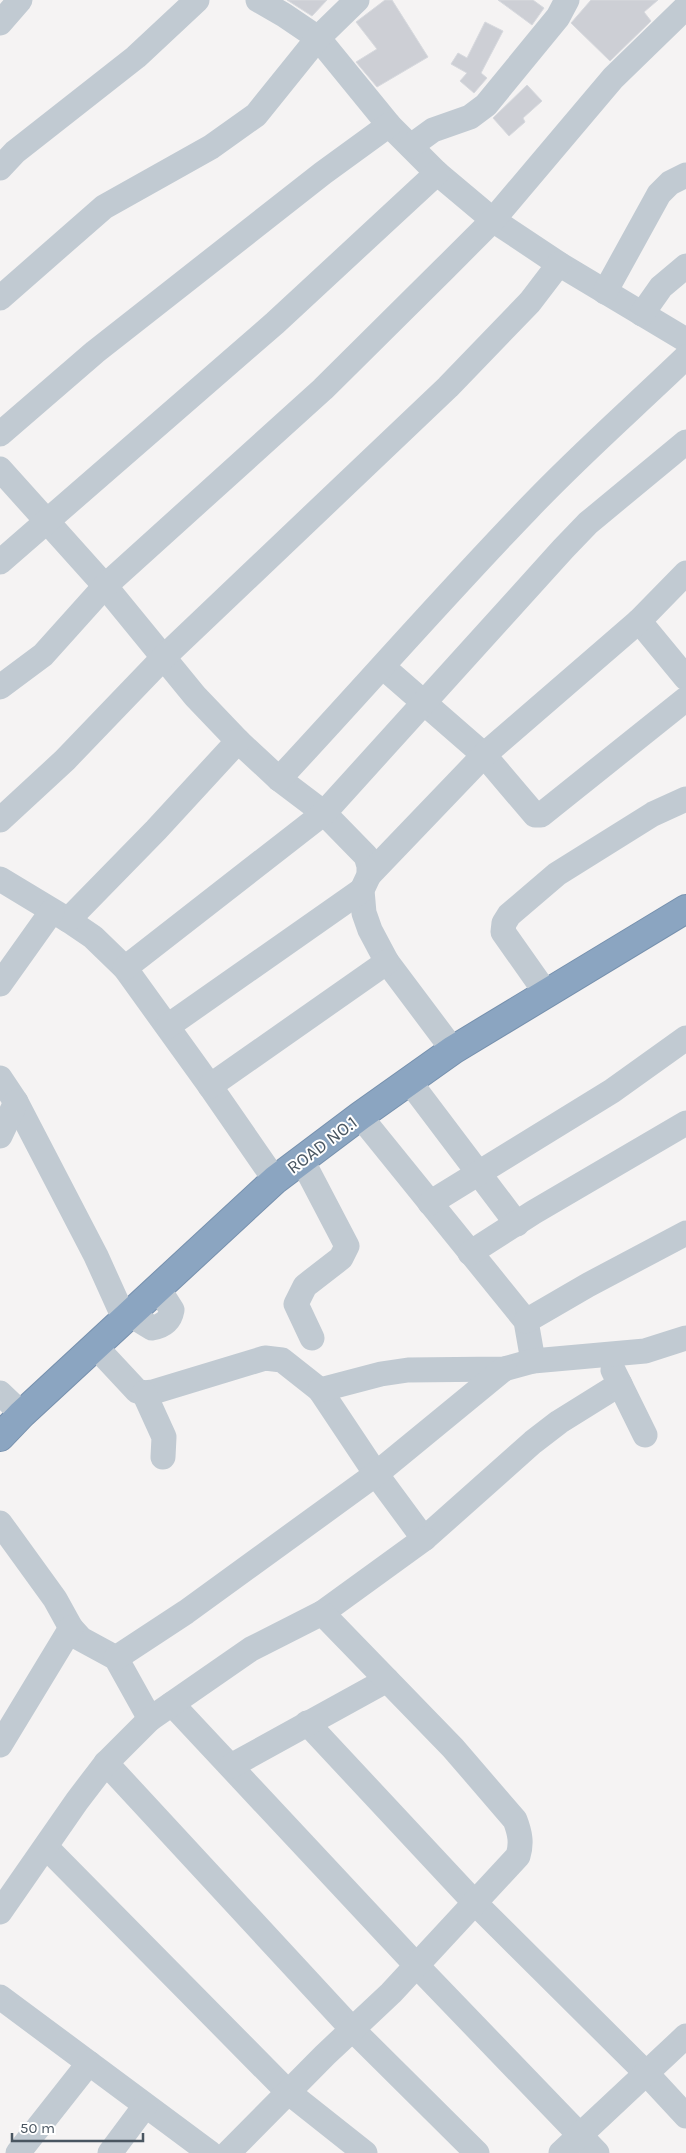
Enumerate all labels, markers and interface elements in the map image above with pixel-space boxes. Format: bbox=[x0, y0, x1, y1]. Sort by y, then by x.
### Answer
street label: ROAD NO.1 bbox=[283, 1111, 361, 1179]
scale bar bbox=[12, 2110, 144, 2142]
text: 50 m bbox=[20, 2119, 55, 2137]

